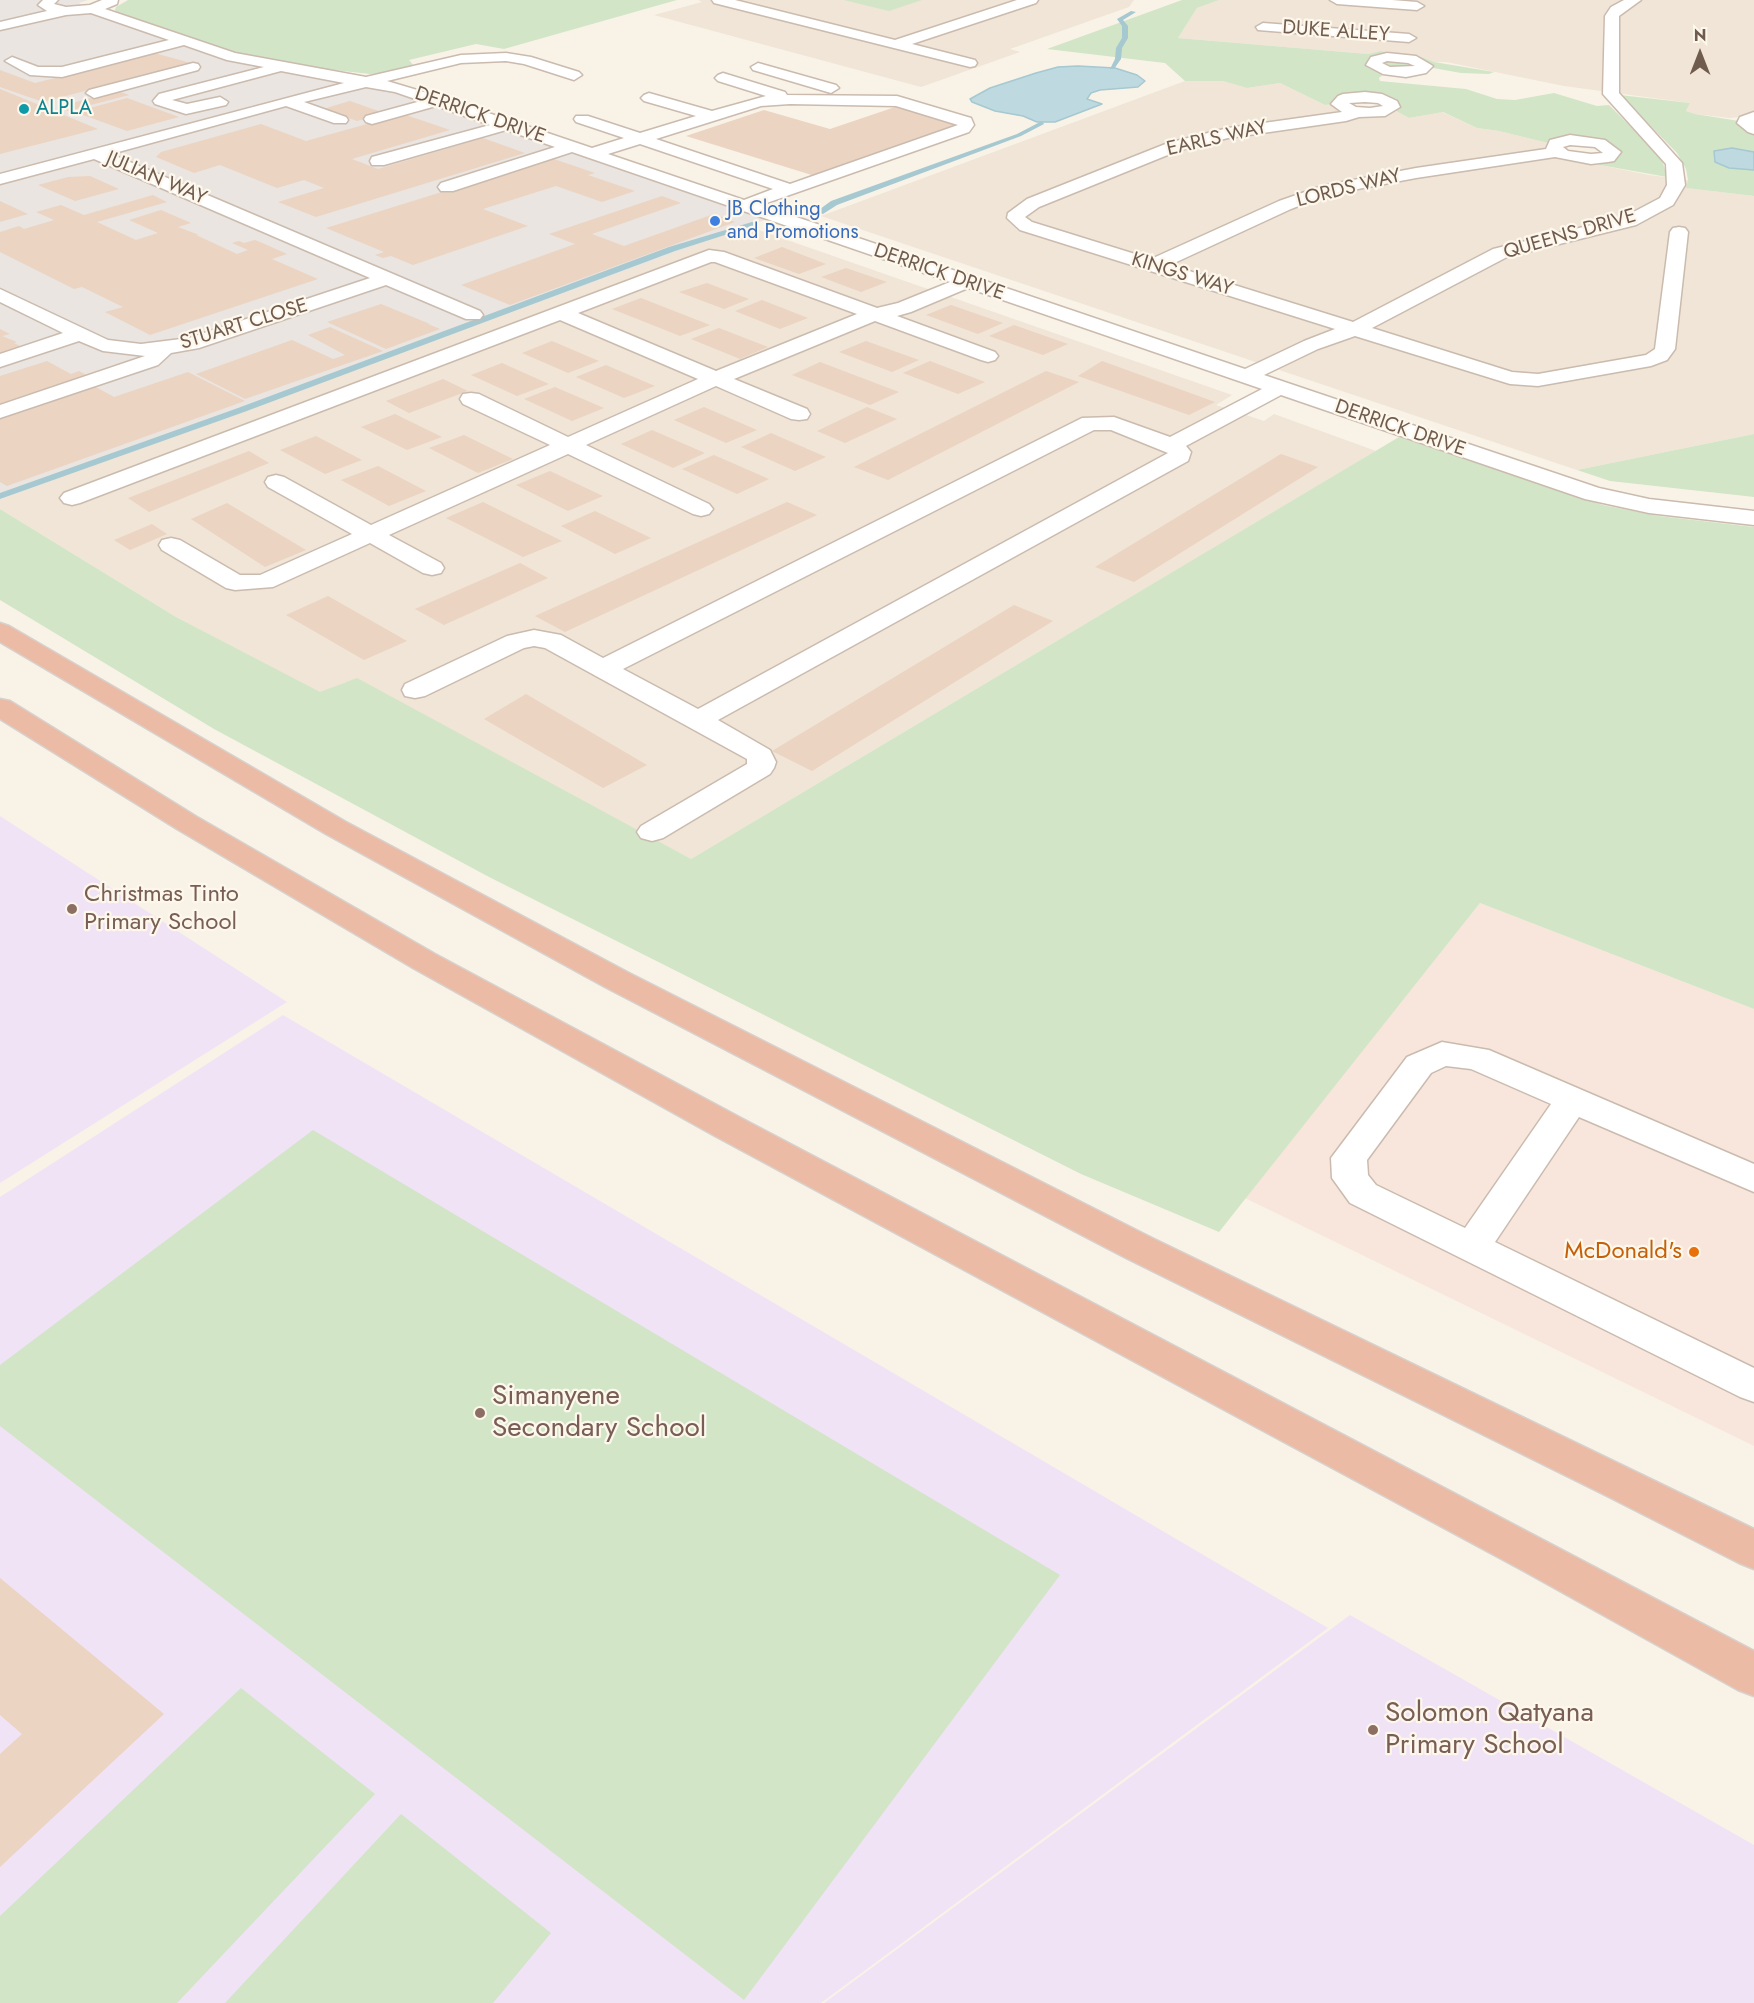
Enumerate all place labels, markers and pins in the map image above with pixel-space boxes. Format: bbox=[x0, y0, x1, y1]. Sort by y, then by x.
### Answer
place label: ALPLA bbox=[36, 97, 92, 121]
marker: ALPLA bbox=[17, 102, 31, 116]
place label: JB Clothing and Promotions bbox=[727, 198, 859, 245]
marker: JB Clothing and Promotions bbox=[708, 214, 722, 228]
place label: Christmas Tinto Primary School bbox=[84, 881, 239, 937]
marker: Christmas Tinto Primary School bbox=[65, 902, 79, 916]
place label: McDonald's bbox=[1564, 1238, 1682, 1266]
marker: McDonald's bbox=[1687, 1245, 1701, 1259]
place label: Simanyene Secondary School bbox=[492, 1380, 706, 1446]
marker: Simanyene Secondary School bbox=[473, 1406, 487, 1420]
place label: Solomon Qatyana Primary School bbox=[1385, 1697, 1594, 1763]
marker: Solomon Qatyana Primary School bbox=[1366, 1723, 1380, 1737]

